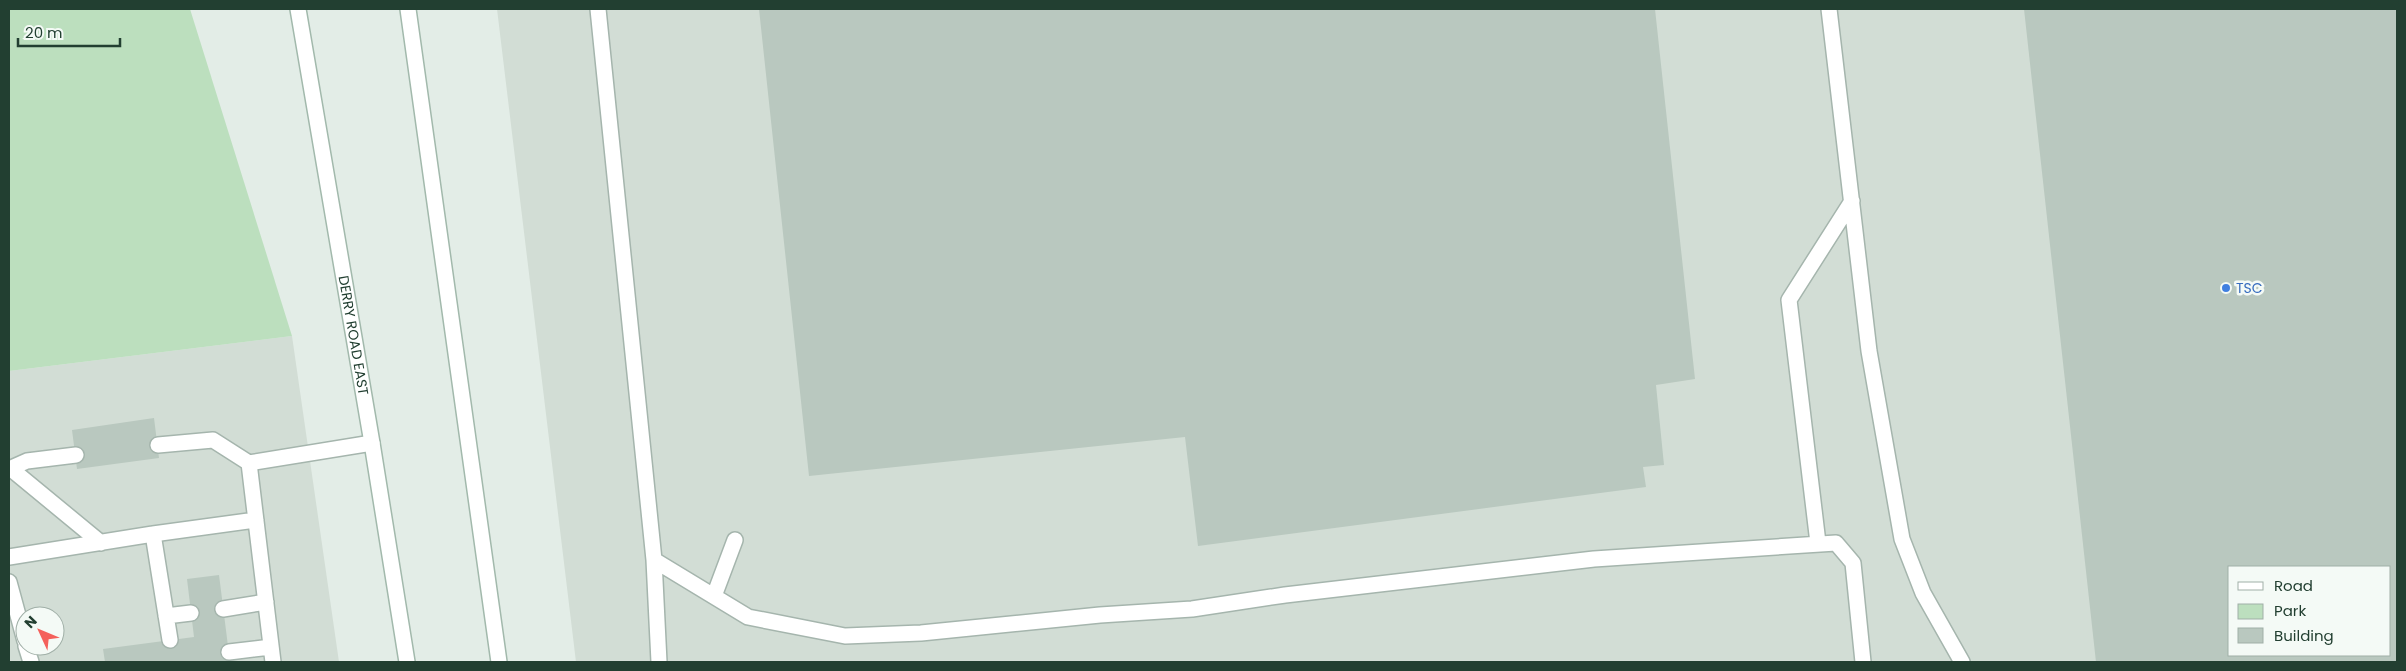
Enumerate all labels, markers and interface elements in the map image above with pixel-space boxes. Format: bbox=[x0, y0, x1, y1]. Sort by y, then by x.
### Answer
scale bar bbox=[18, 15, 120, 47]
text: 20 m bbox=[25, 22, 63, 43]
street label: DERRY ROAD EAST bbox=[334, 274, 374, 397]
place label: TSC bbox=[2236, 278, 2263, 298]
marker: TSC bbox=[2220, 282, 2232, 294]
legend bbox=[2228, 566, 2391, 656]
text: Road bbox=[2274, 575, 2313, 596]
text: Park bbox=[2274, 600, 2306, 621]
north arrow bbox=[15, 606, 65, 656]
text: N bbox=[20, 611, 41, 633]
text: Building bbox=[2274, 625, 2334, 646]

